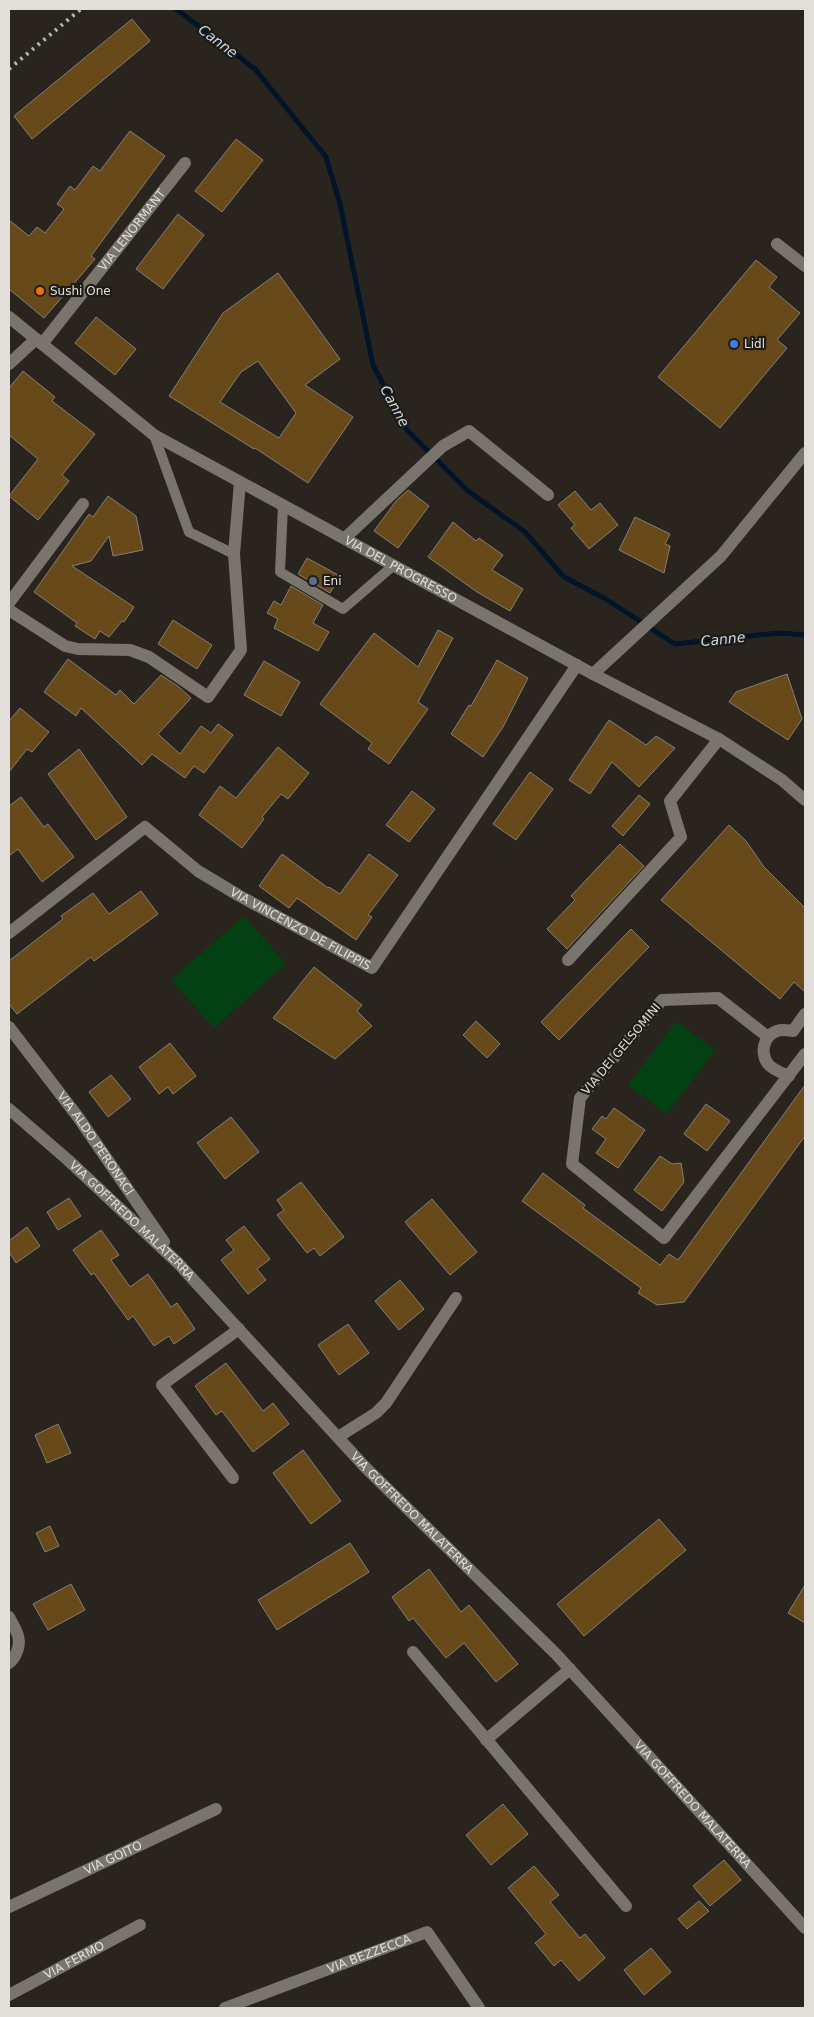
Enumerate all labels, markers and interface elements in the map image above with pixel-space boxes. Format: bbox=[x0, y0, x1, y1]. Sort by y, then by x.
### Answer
water label: Canne bbox=[195, 21, 241, 61]
street label: VIA LENORMANT bbox=[95, 186, 169, 274]
place label: Sushi One bbox=[50, 284, 111, 298]
marker: Sushi One bbox=[34, 285, 46, 297]
place label: Lidl bbox=[744, 337, 765, 351]
marker: Lidl bbox=[728, 338, 740, 350]
water label: Canne bbox=[377, 383, 413, 429]
street label: VIA DEL PROGRESSO bbox=[342, 533, 460, 606]
place label: Eni bbox=[323, 574, 342, 588]
marker: Eni bbox=[307, 575, 319, 587]
water label: Canne bbox=[700, 629, 746, 649]
street label: VIA VINCENZO DE FILIPPIS bbox=[228, 885, 373, 973]
street label: VIA DEI GELSOMINI bbox=[579, 1000, 663, 1098]
street label: VIA ALDO PERONACI bbox=[54, 1089, 136, 1198]
street label: VIA GOFFREDO MALATERRA bbox=[66, 1158, 198, 1284]
street label: VIA GOFFREDO MALATERRA bbox=[348, 1449, 477, 1577]
street label: VIA GOFFREDO MALATERRA bbox=[631, 1738, 755, 1872]
street label: VIA GOITO bbox=[82, 1838, 144, 1878]
street label: VIA BEZZECCA bbox=[325, 1931, 414, 1976]
street label: VIA FERMO bbox=[42, 1938, 107, 1982]

